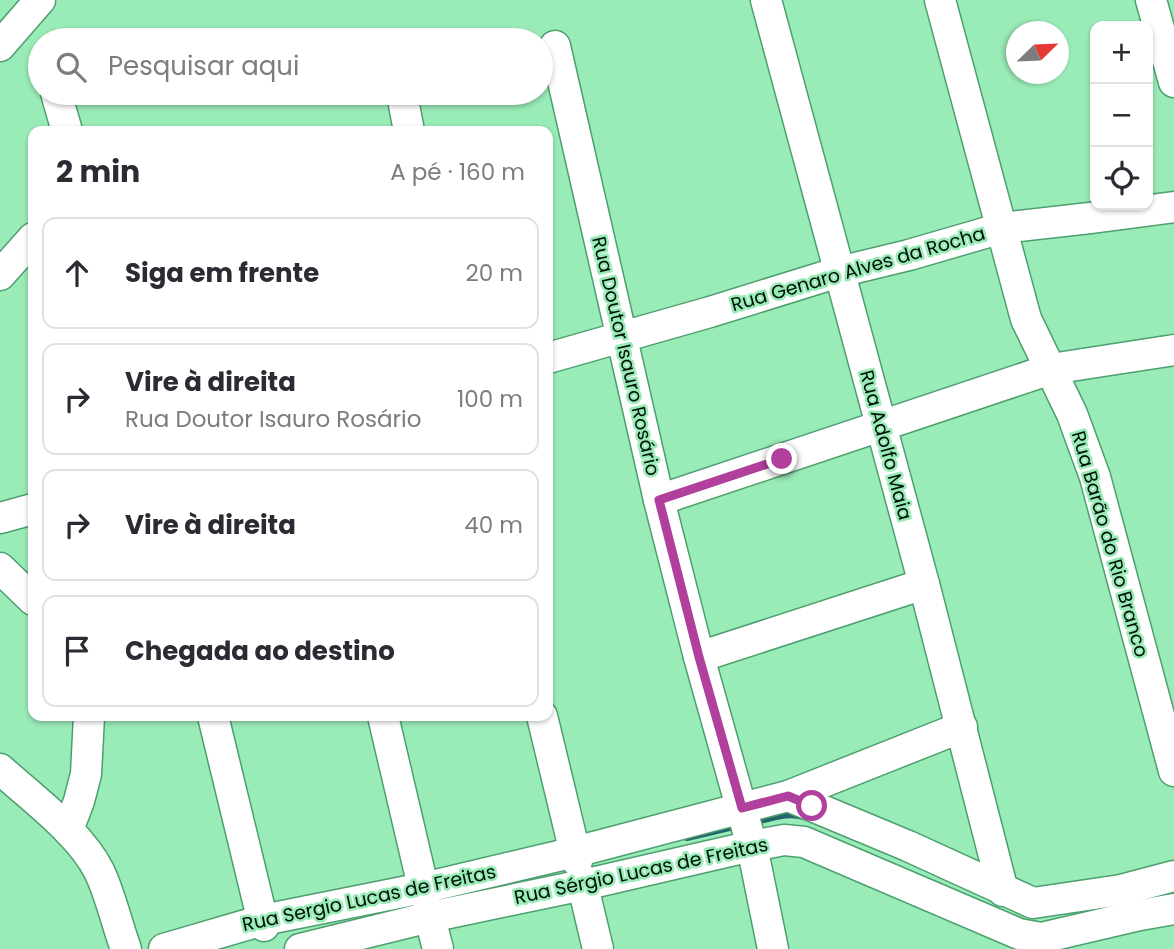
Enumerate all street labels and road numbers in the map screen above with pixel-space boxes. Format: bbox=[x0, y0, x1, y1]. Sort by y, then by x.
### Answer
street label: Rua Genaro Alves da Rocha bbox=[728, 220, 988, 318]
street label: Rua Doutor Isauro Rosário bbox=[585, 234, 667, 478]
street label: Rua Adolfo Maia bbox=[853, 367, 919, 523]
street label: Rua Barão do Rio Branco bbox=[1065, 428, 1155, 660]
street label: Rua Sérgio Lucas de Freitas bbox=[512, 831, 770, 911]
street label: Rua Sergio Lucas de Freitas bbox=[240, 858, 498, 938]

